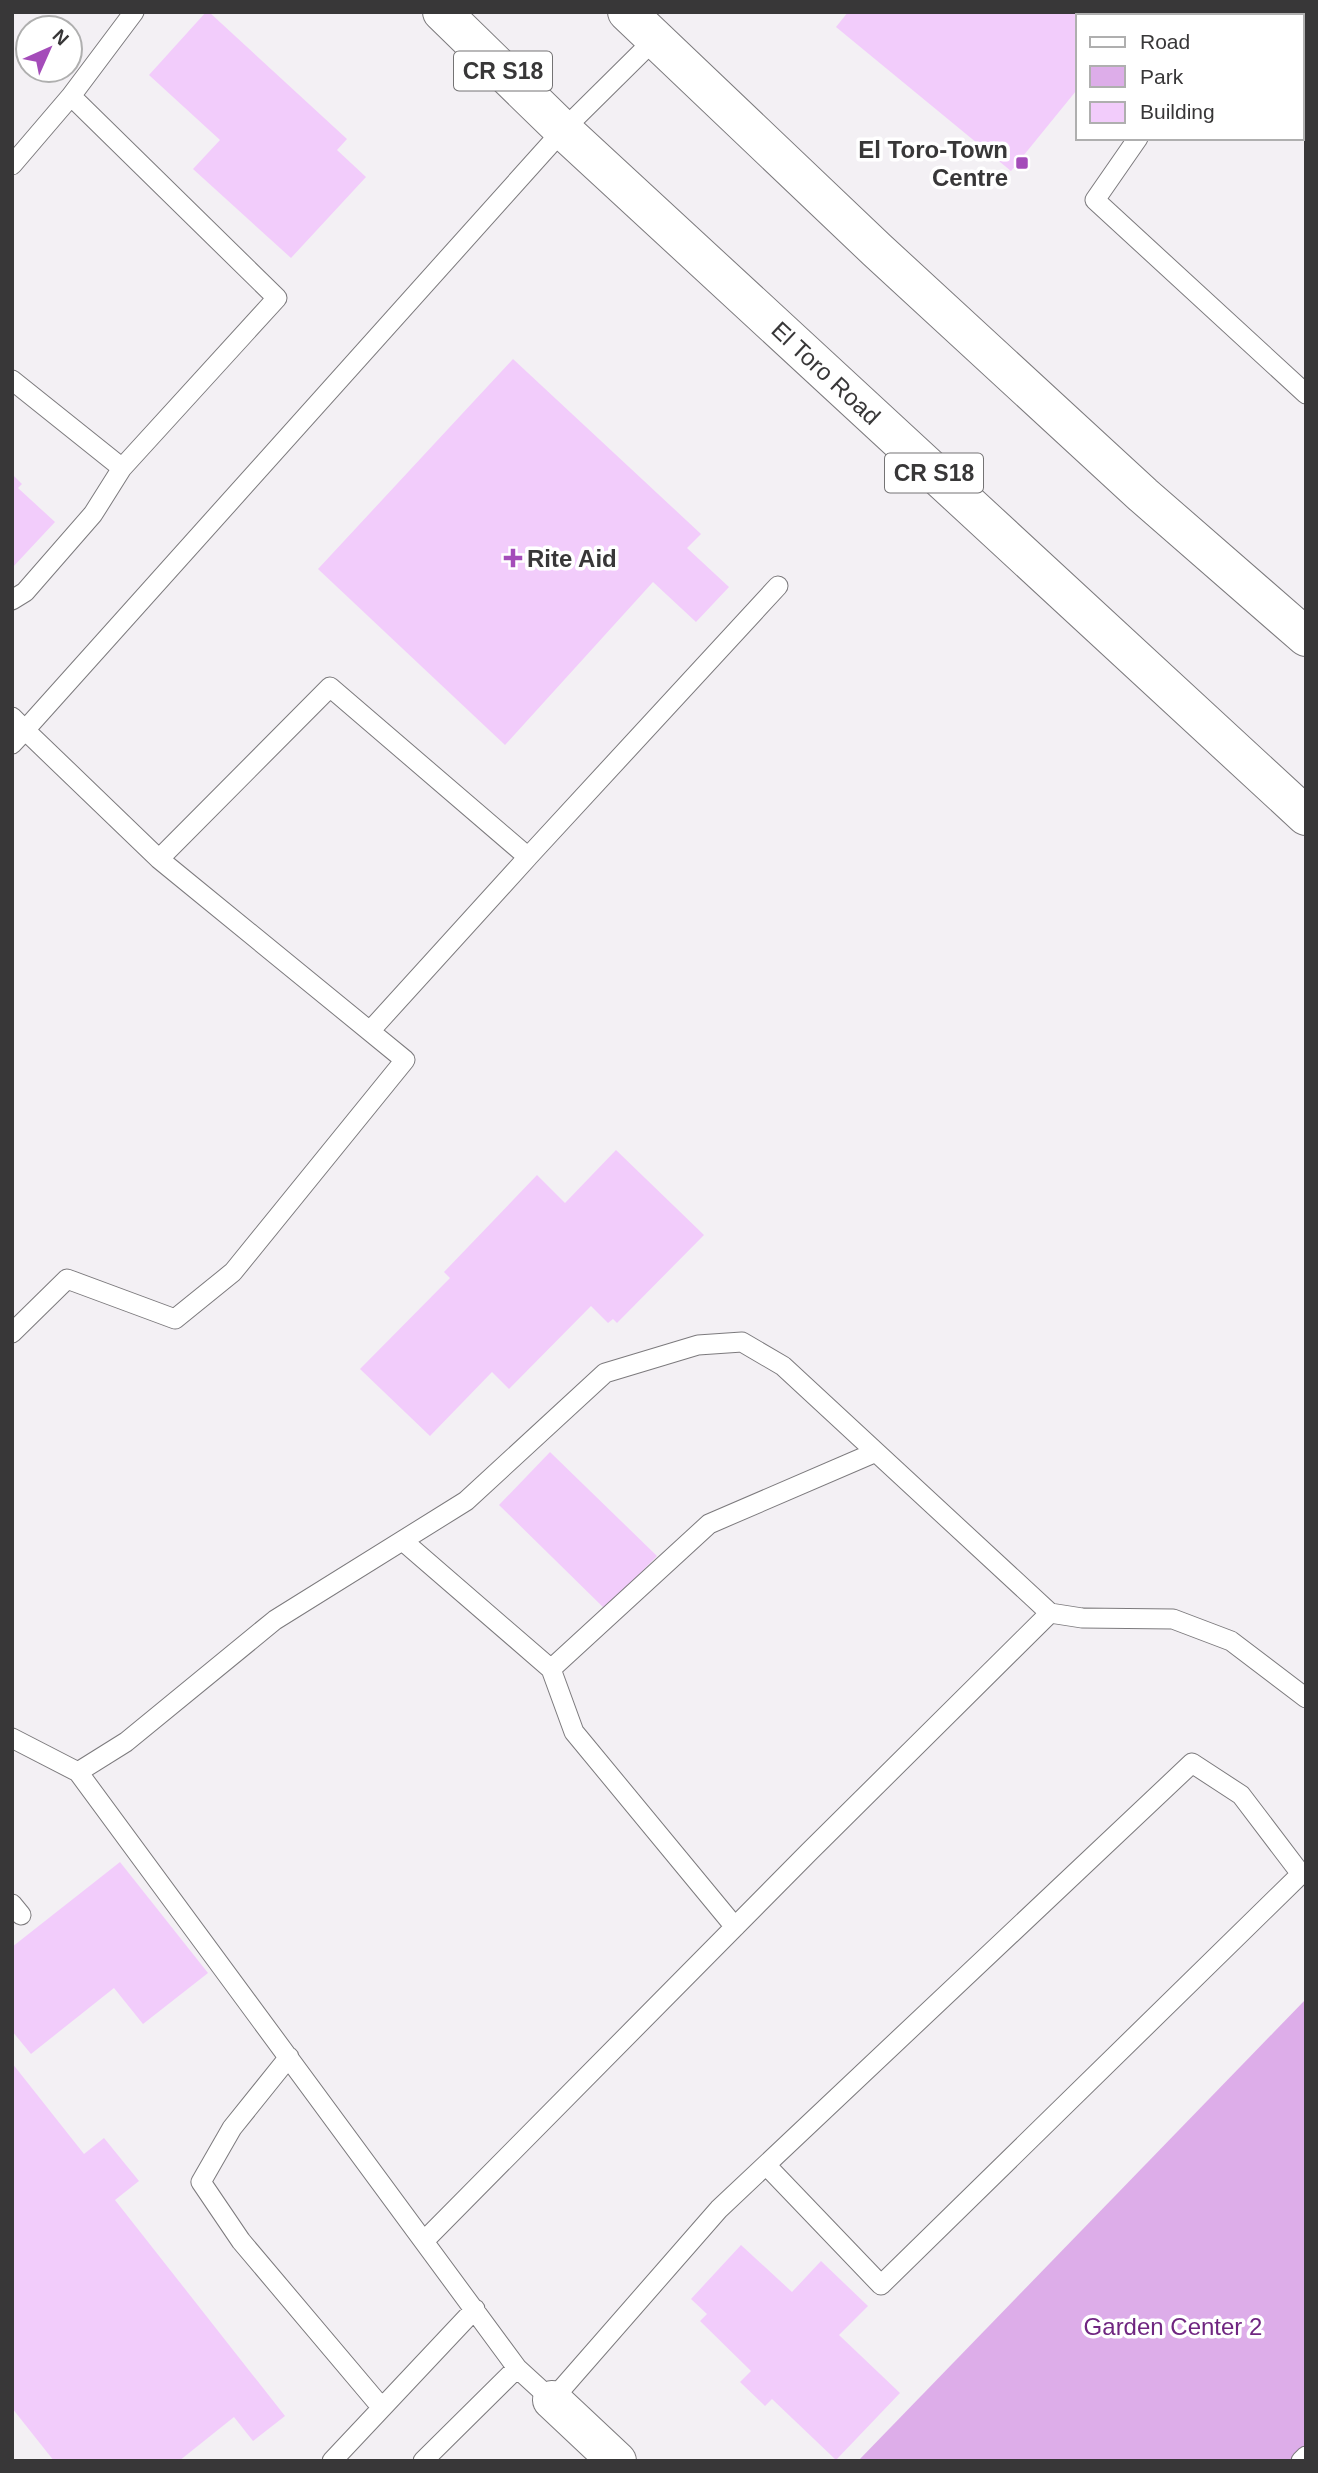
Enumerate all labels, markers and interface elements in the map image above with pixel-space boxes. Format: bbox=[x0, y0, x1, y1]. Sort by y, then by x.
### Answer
north arrow bbox=[14, 14, 84, 84]
legend bbox=[1076, 14, 1304, 140]
text: N bbox=[48, 25, 73, 50]
text: Road bbox=[1140, 30, 1190, 53]
road number: CR S18 bbox=[454, 52, 552, 90]
text: Park bbox=[1140, 65, 1184, 88]
text: Building bbox=[1140, 100, 1215, 123]
place label: El Toro-Town Centre bbox=[858, 136, 1008, 191]
marker: El Toro-Town Centre bbox=[1014, 155, 1030, 171]
street label: El Toro Road bbox=[766, 316, 886, 430]
road number: CR S18 bbox=[885, 453, 983, 492]
place label: Rite Aid bbox=[527, 545, 617, 572]
marker: Rite Aid bbox=[505, 550, 521, 566]
park label: Garden Center 2 bbox=[1084, 2313, 1262, 2340]

